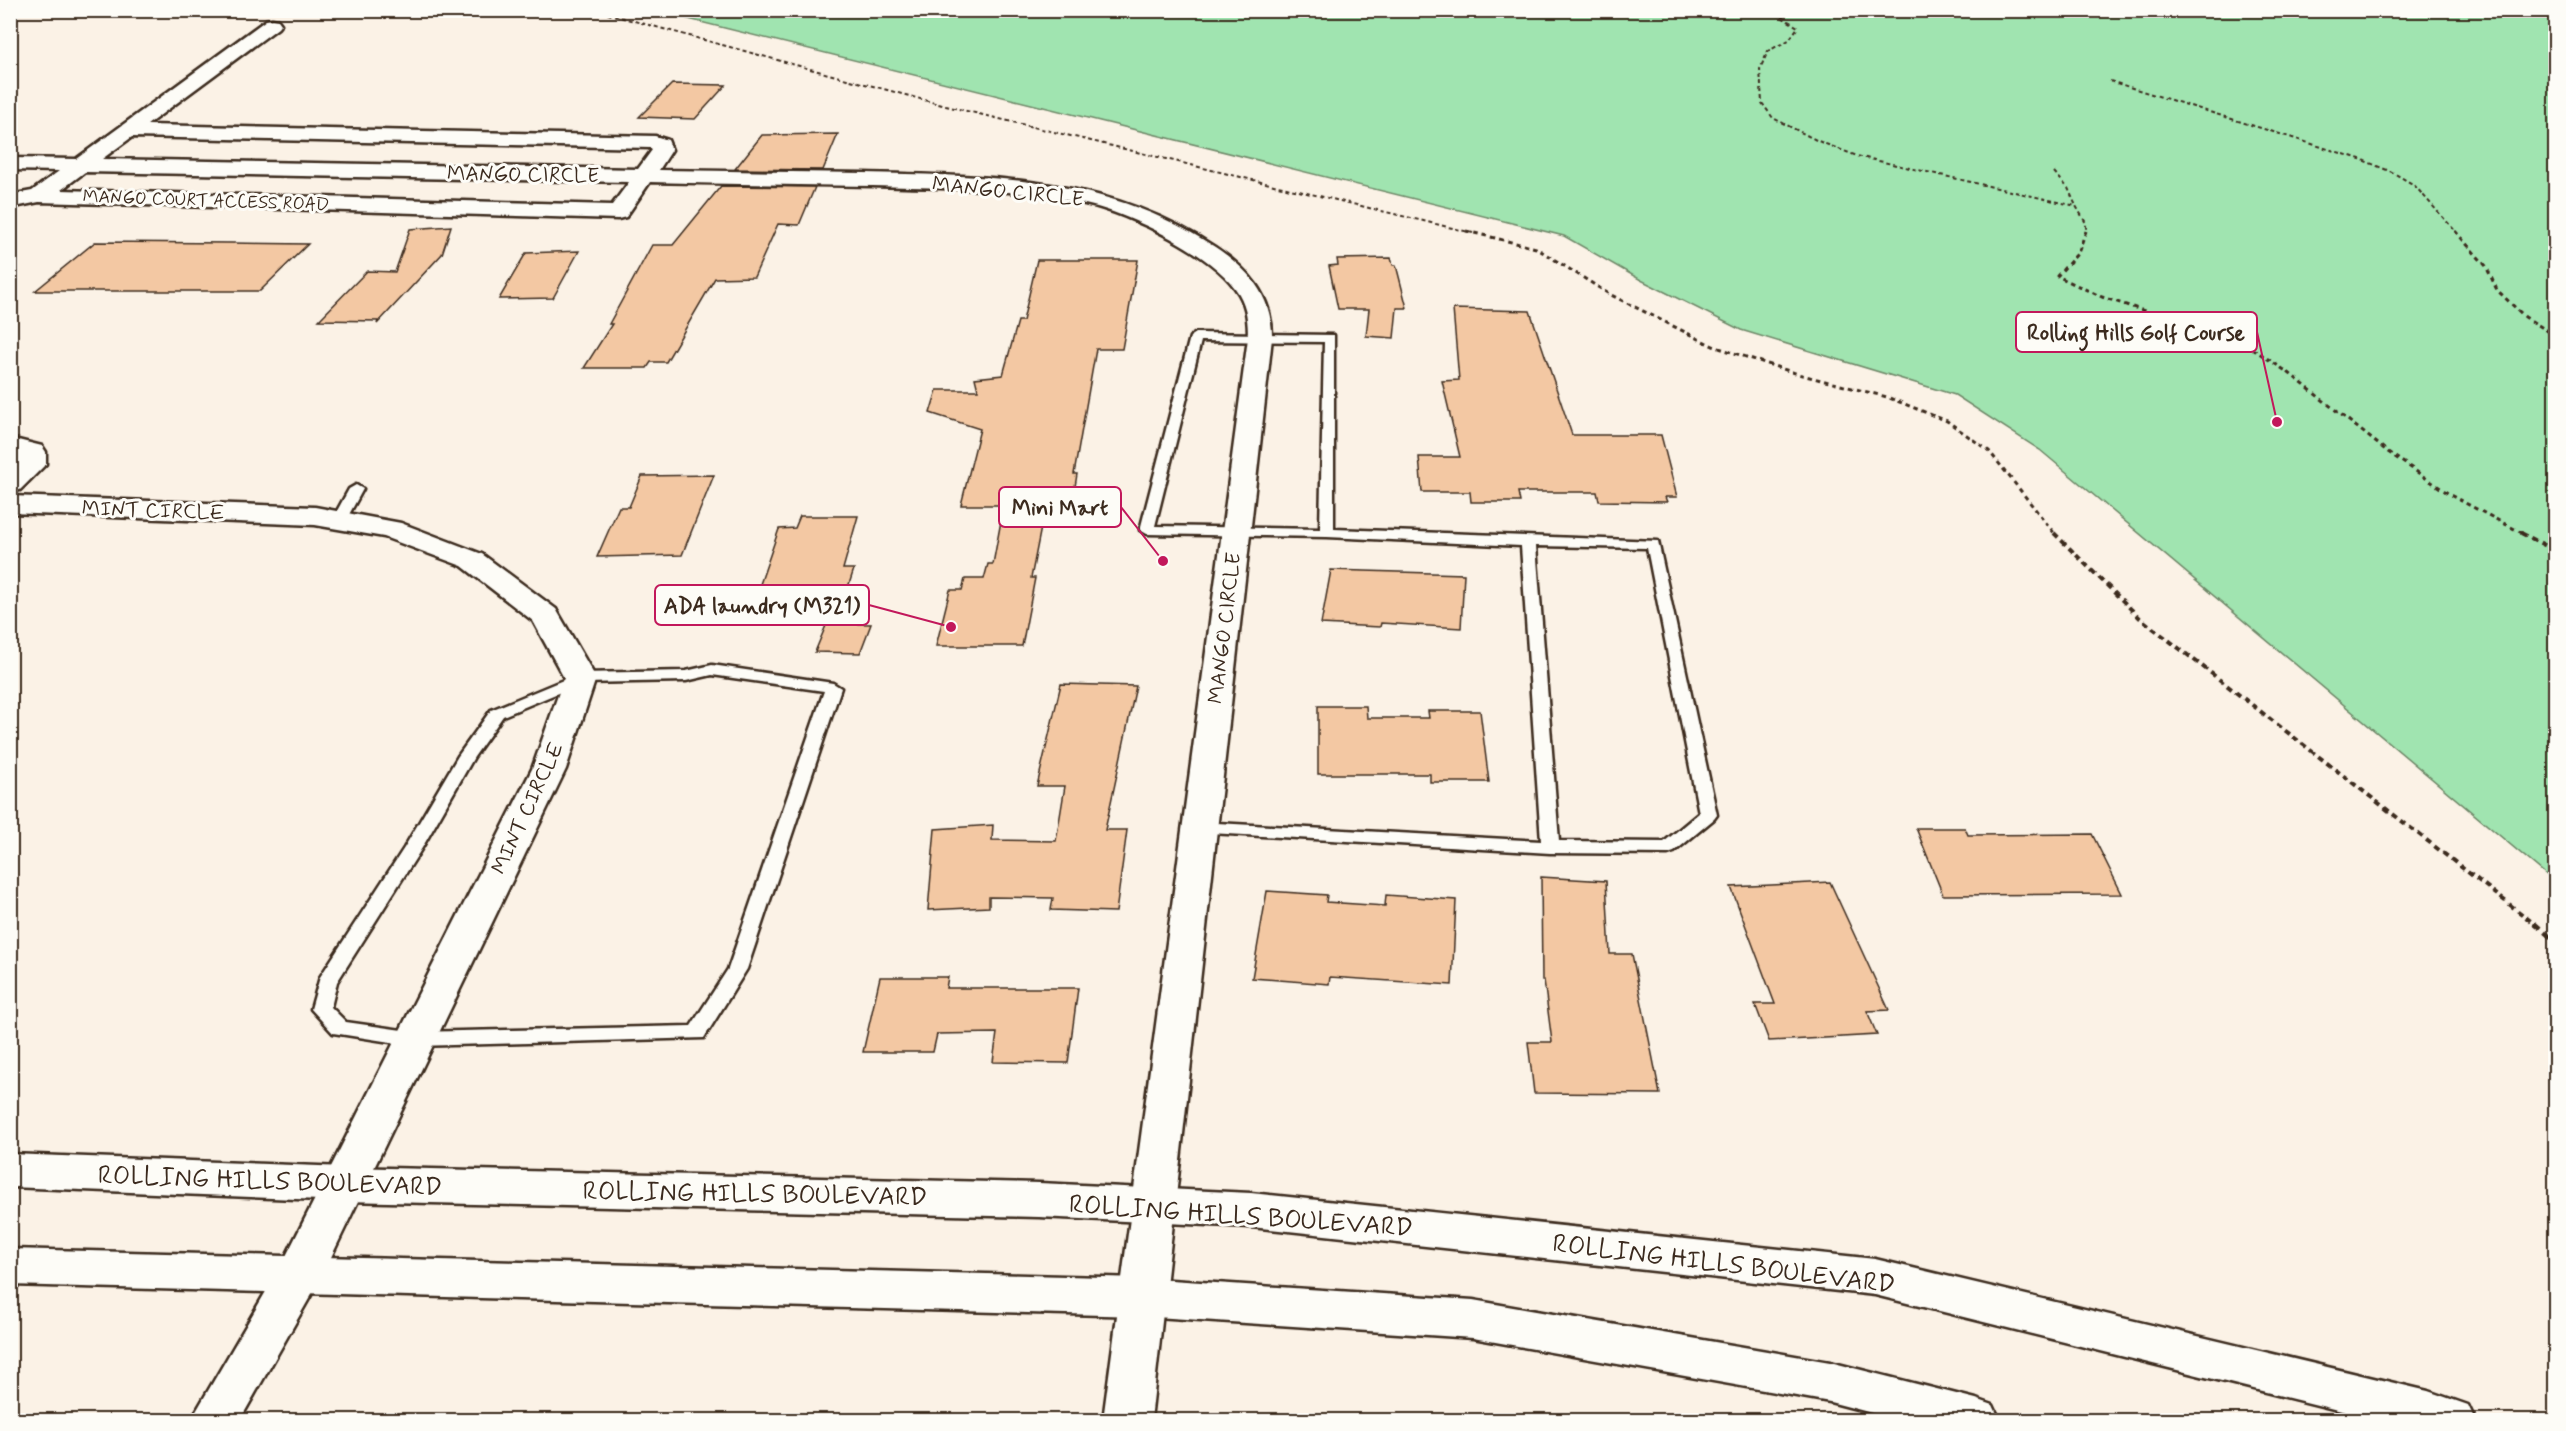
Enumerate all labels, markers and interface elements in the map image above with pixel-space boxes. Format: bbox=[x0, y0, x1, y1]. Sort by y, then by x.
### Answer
street label: MANGO CIRCLE bbox=[447, 160, 599, 190]
street label: MANGO CIRCLE bbox=[931, 170, 1085, 214]
street label: MANGO COURT ACCESS ROAD bbox=[82, 185, 330, 217]
callout: Rolling Hills Golf Course bbox=[2016, 312, 2257, 352]
text: Rolling Hills Golf Course bbox=[2027, 320, 2246, 352]
callout: Mini Mart bbox=[999, 487, 1121, 527]
street label: MINT CIRCLE bbox=[81, 495, 225, 527]
text: Mini Mart bbox=[1012, 495, 1108, 523]
street label: MANGO CIRCLE bbox=[1202, 551, 1248, 705]
callout: ADA laundry (M321) bbox=[655, 585, 869, 625]
text: ADA laundry (M321) bbox=[664, 593, 860, 621]
street label: MINT CIRCLE bbox=[485, 738, 571, 879]
street label: ROLLING HILLS BOULEVARD bbox=[97, 1159, 443, 1205]
street label: ROLLING HILLS BOULEVARD bbox=[582, 1175, 928, 1215]
street label: ROLLING HILLS BOULEVARD bbox=[1068, 1188, 1414, 1246]
street label: ROLLING HILLS BOULEVARD bbox=[1551, 1227, 1897, 1303]

